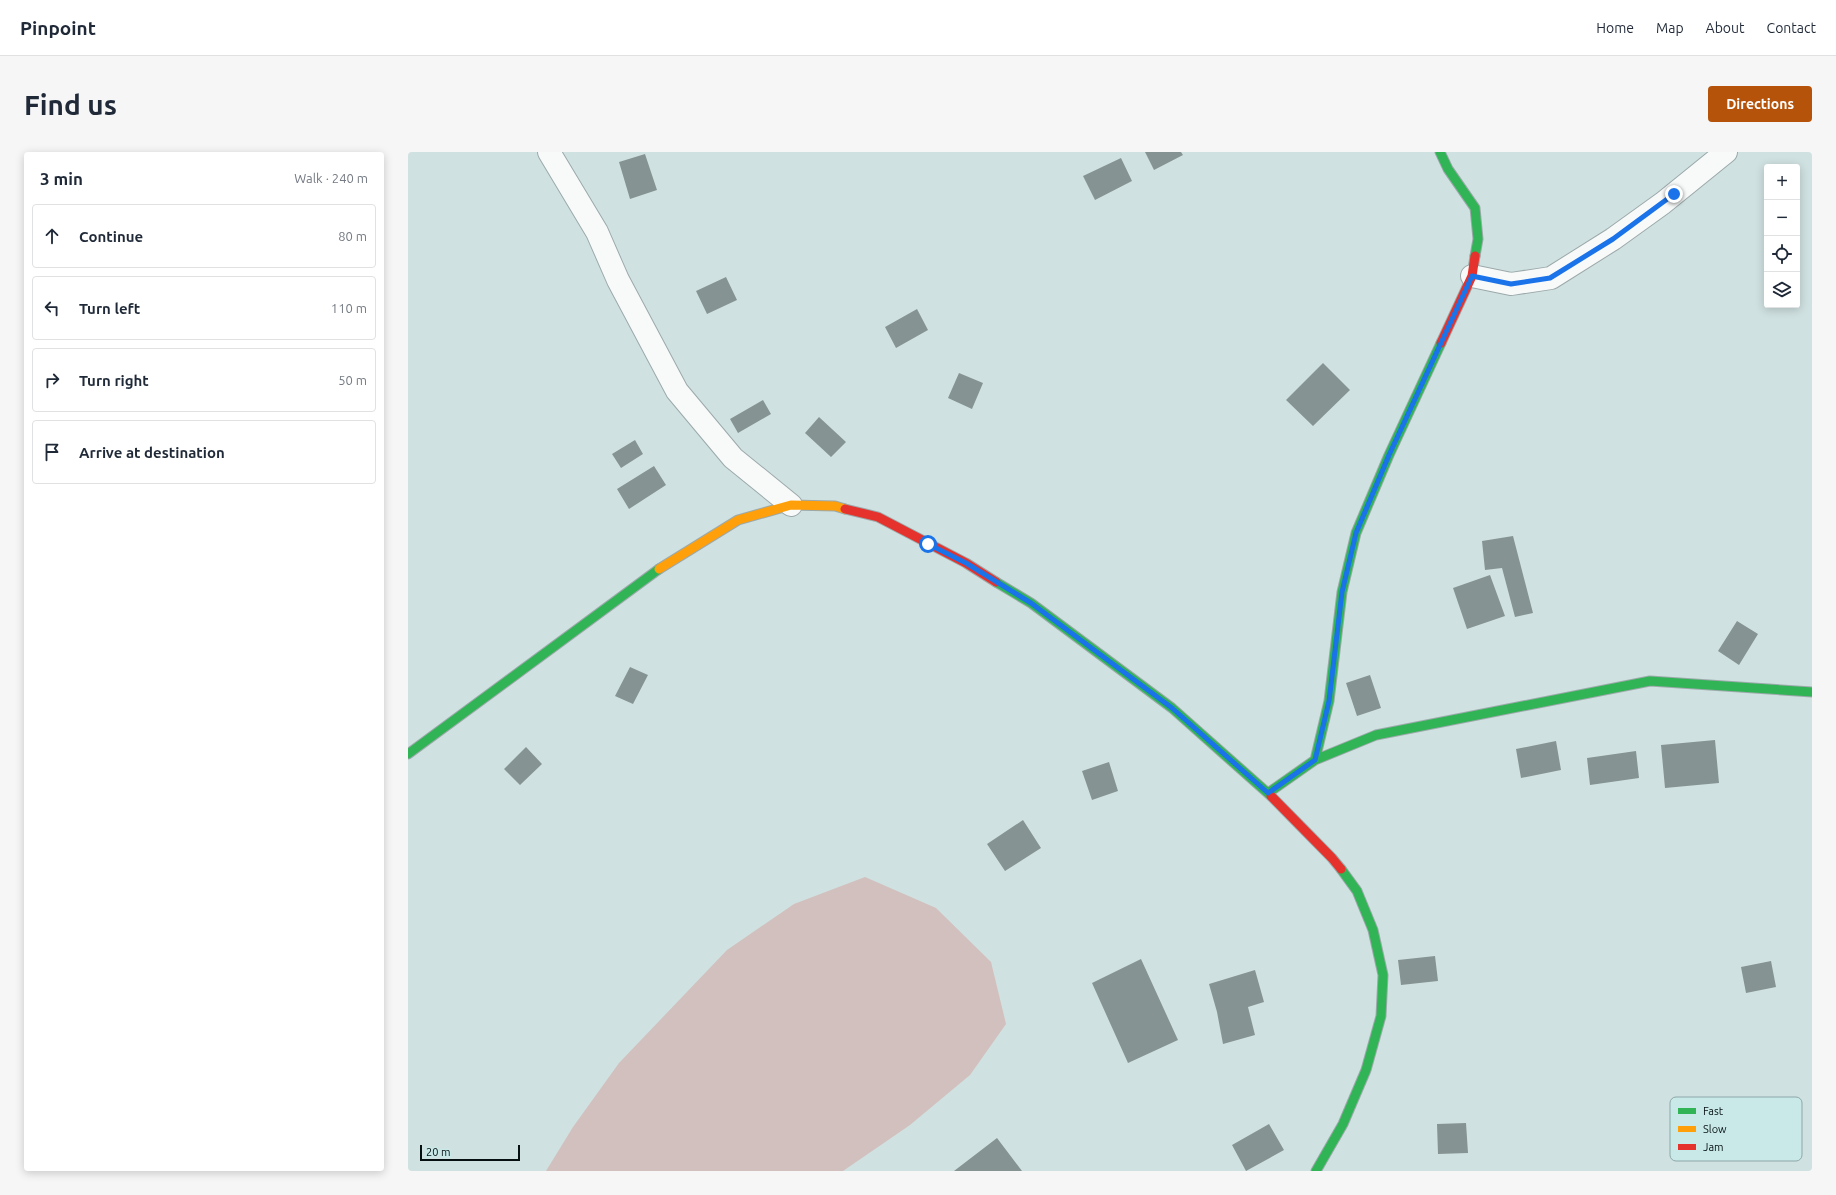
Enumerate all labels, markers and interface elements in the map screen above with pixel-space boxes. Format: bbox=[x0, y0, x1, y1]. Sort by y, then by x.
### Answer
text: Pinpoint bbox=[20, 17, 96, 39]
text: Home bbox=[1596, 20, 1634, 36]
text: Map bbox=[1656, 20, 1684, 36]
text: About bbox=[1706, 20, 1745, 36]
text: Contact bbox=[1767, 20, 1816, 36]
button: Directions bbox=[1708, 86, 1812, 122]
text: Find us bbox=[24, 89, 117, 120]
map controls bbox=[1764, 164, 1800, 308]
button: + bbox=[1764, 164, 1800, 200]
text: 3 min bbox=[40, 169, 83, 188]
text: Walk · 240 m bbox=[294, 171, 368, 185]
route end bbox=[1665, 185, 1683, 203]
button: − bbox=[1764, 200, 1800, 236]
icon: ahead bbox=[41, 225, 63, 247]
text: Continue bbox=[79, 228, 143, 245]
text: 80 m bbox=[338, 229, 367, 243]
button: locate bbox=[1764, 236, 1800, 272]
button: layers bbox=[1764, 272, 1800, 308]
icon: left bbox=[41, 297, 63, 319]
text: Turn left bbox=[79, 300, 140, 317]
text: 110 m bbox=[331, 301, 367, 315]
icon: right bbox=[41, 369, 63, 391]
text: Turn right bbox=[79, 372, 149, 389]
text: 50 m bbox=[338, 373, 367, 387]
icon: arrive bbox=[41, 441, 63, 463]
text: Arrive at destination bbox=[79, 444, 225, 461]
route start bbox=[919, 535, 937, 553]
legend bbox=[1670, 1097, 1802, 1161]
text: Fast bbox=[1703, 1105, 1724, 1117]
text: Slow bbox=[1703, 1123, 1727, 1135]
text: Jam bbox=[1703, 1141, 1724, 1153]
scale bar bbox=[420, 1143, 520, 1162]
text: 20 m bbox=[426, 1146, 450, 1158]

